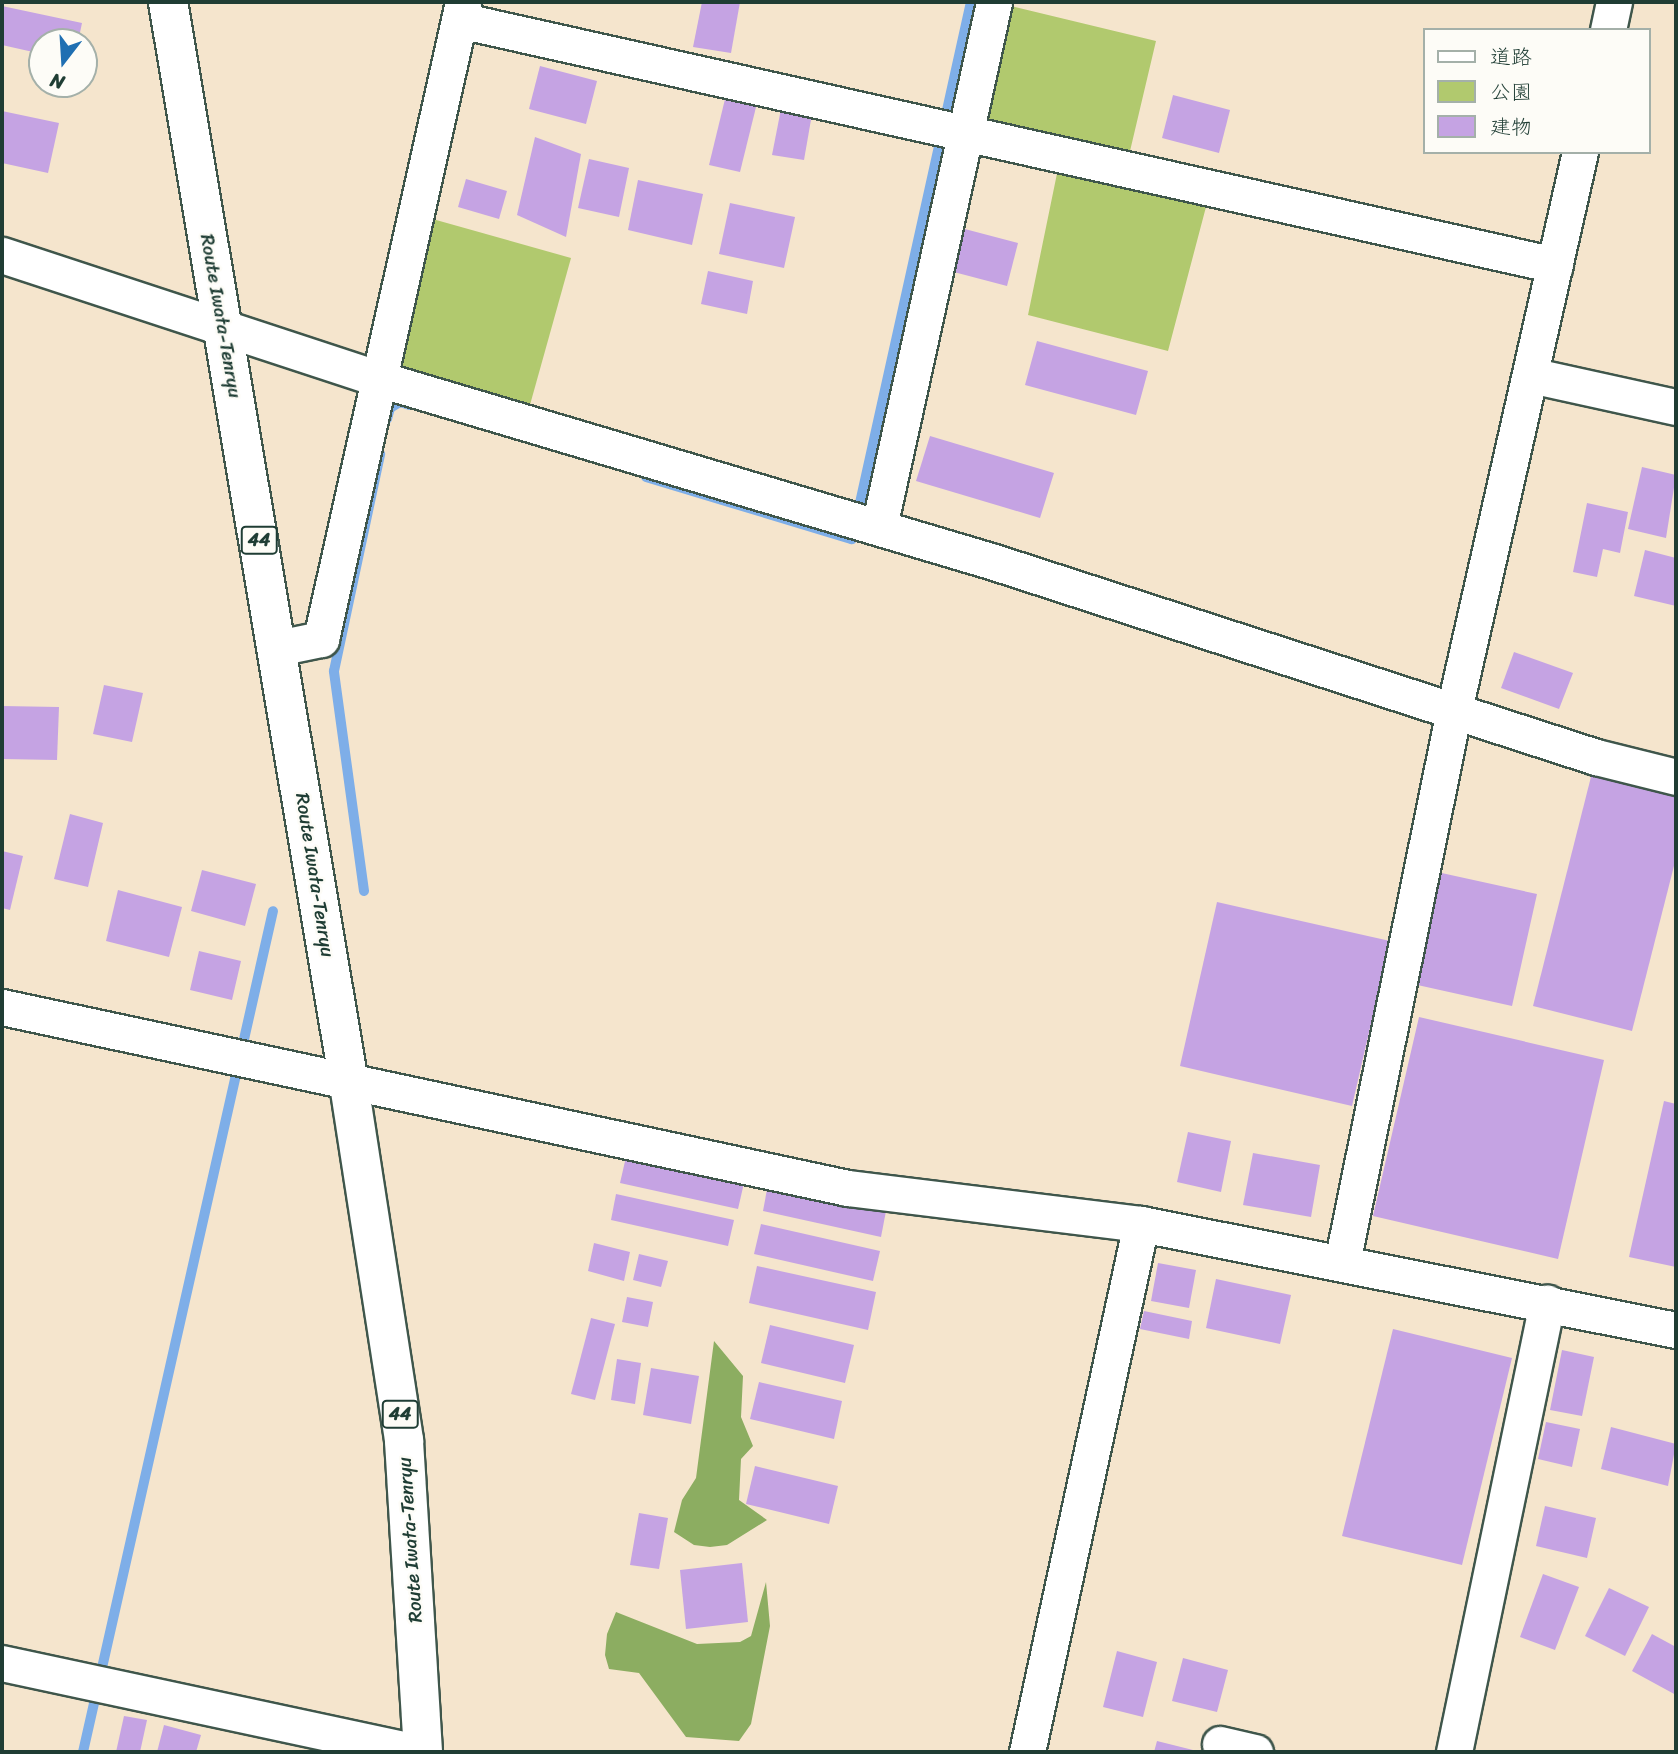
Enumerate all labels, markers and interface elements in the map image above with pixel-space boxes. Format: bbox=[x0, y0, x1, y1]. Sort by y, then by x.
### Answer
north arrow bbox=[28, 28, 98, 98]
legend bbox=[1422, 28, 1650, 154]
text: 道路 bbox=[1490, 38, 1532, 76]
text: N bbox=[46, 64, 68, 99]
text: 公園 bbox=[1490, 73, 1532, 111]
text: 建物 bbox=[1490, 108, 1532, 146]
street label: Route Iwata-Tenryu bbox=[195, 232, 247, 400]
road number: 44 bbox=[240, 526, 278, 554]
street label: Route Iwata-Tenryu bbox=[291, 791, 339, 959]
road number: 44 bbox=[381, 1400, 419, 1428]
street label: Route Iwata-Tenryu bbox=[393, 1456, 427, 1624]

